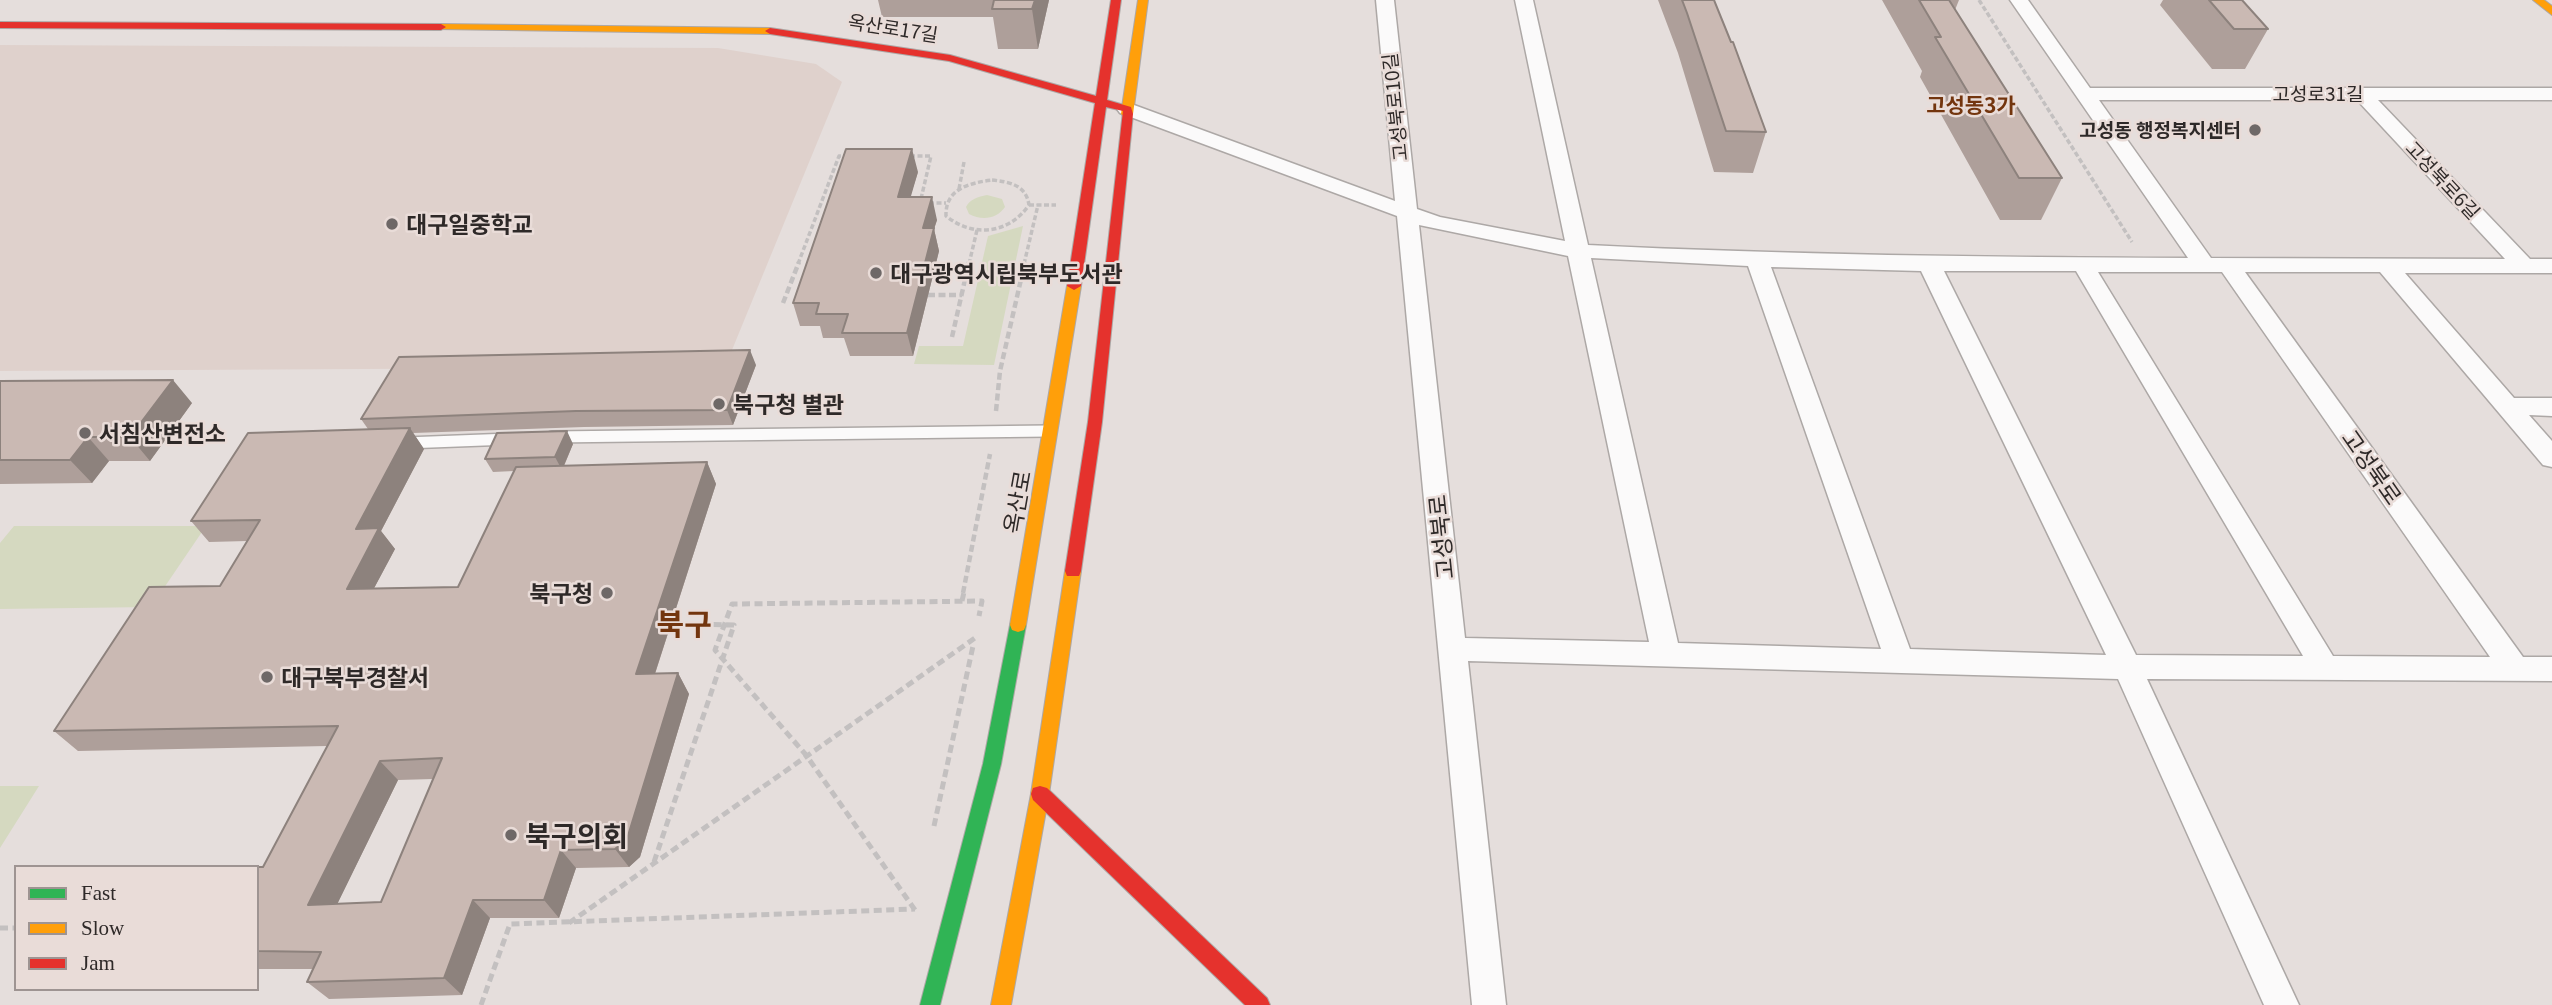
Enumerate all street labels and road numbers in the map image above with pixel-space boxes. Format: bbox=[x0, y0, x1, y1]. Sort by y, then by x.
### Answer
street label: 옥산로17길 bbox=[846, 10, 940, 46]
street label: 고성북로10길 bbox=[1378, 52, 1412, 162]
street label: 고성로31길 bbox=[2272, 83, 2364, 105]
street label: 고성북로6길 bbox=[2401, 136, 2485, 224]
street label: 고성북로 bbox=[2336, 424, 2408, 510]
street label: 옥산로 bbox=[998, 468, 1036, 536]
street label: 고성북로 bbox=[1423, 493, 1459, 581]

